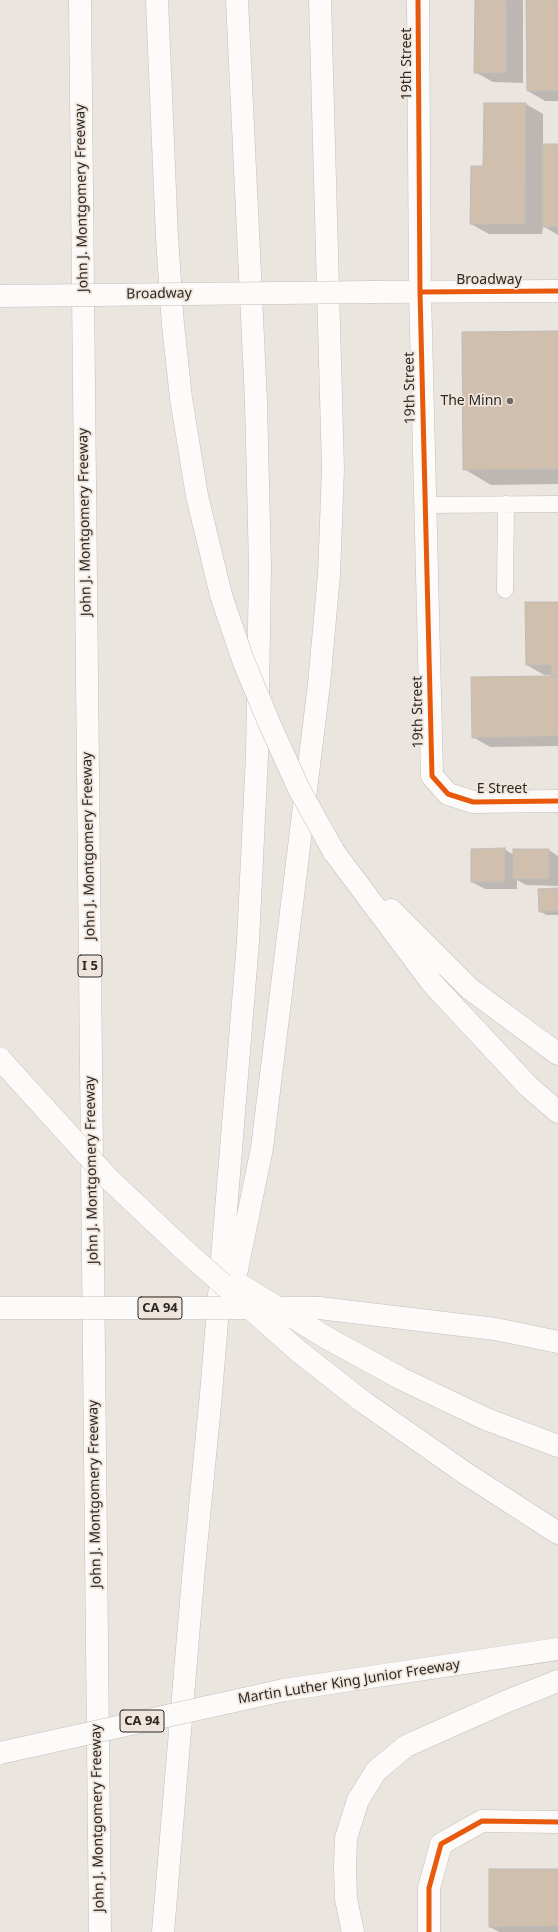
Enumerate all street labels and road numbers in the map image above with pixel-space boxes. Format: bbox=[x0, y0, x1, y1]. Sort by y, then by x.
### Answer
street label: 19th Street bbox=[399, 28, 415, 100]
street label: John J. Montgomery Freeway bbox=[72, 104, 92, 292]
street label: Broadway bbox=[456, 272, 522, 288]
street label: Broadway bbox=[126, 285, 192, 303]
street label: 19th Street bbox=[401, 352, 419, 424]
street label: John J. Montgomery Freeway bbox=[75, 428, 95, 616]
street label: 19th Street bbox=[409, 676, 427, 748]
street label: John J. Montgomery Freeway bbox=[79, 752, 99, 940]
street label: E Street bbox=[477, 781, 527, 797]
road number: I 5 bbox=[78, 955, 102, 977]
street label: John J. Montgomery Freeway bbox=[82, 1076, 102, 1264]
road number: CA 94 bbox=[138, 1297, 182, 1319]
street label: John J. Montgomery Freeway bbox=[85, 1400, 105, 1588]
street label: Martin Luther King Junior Freeway bbox=[237, 1656, 461, 1708]
road number: CA 94 bbox=[120, 1710, 164, 1732]
street label: John J. Montgomery Freeway bbox=[88, 1724, 108, 1912]

